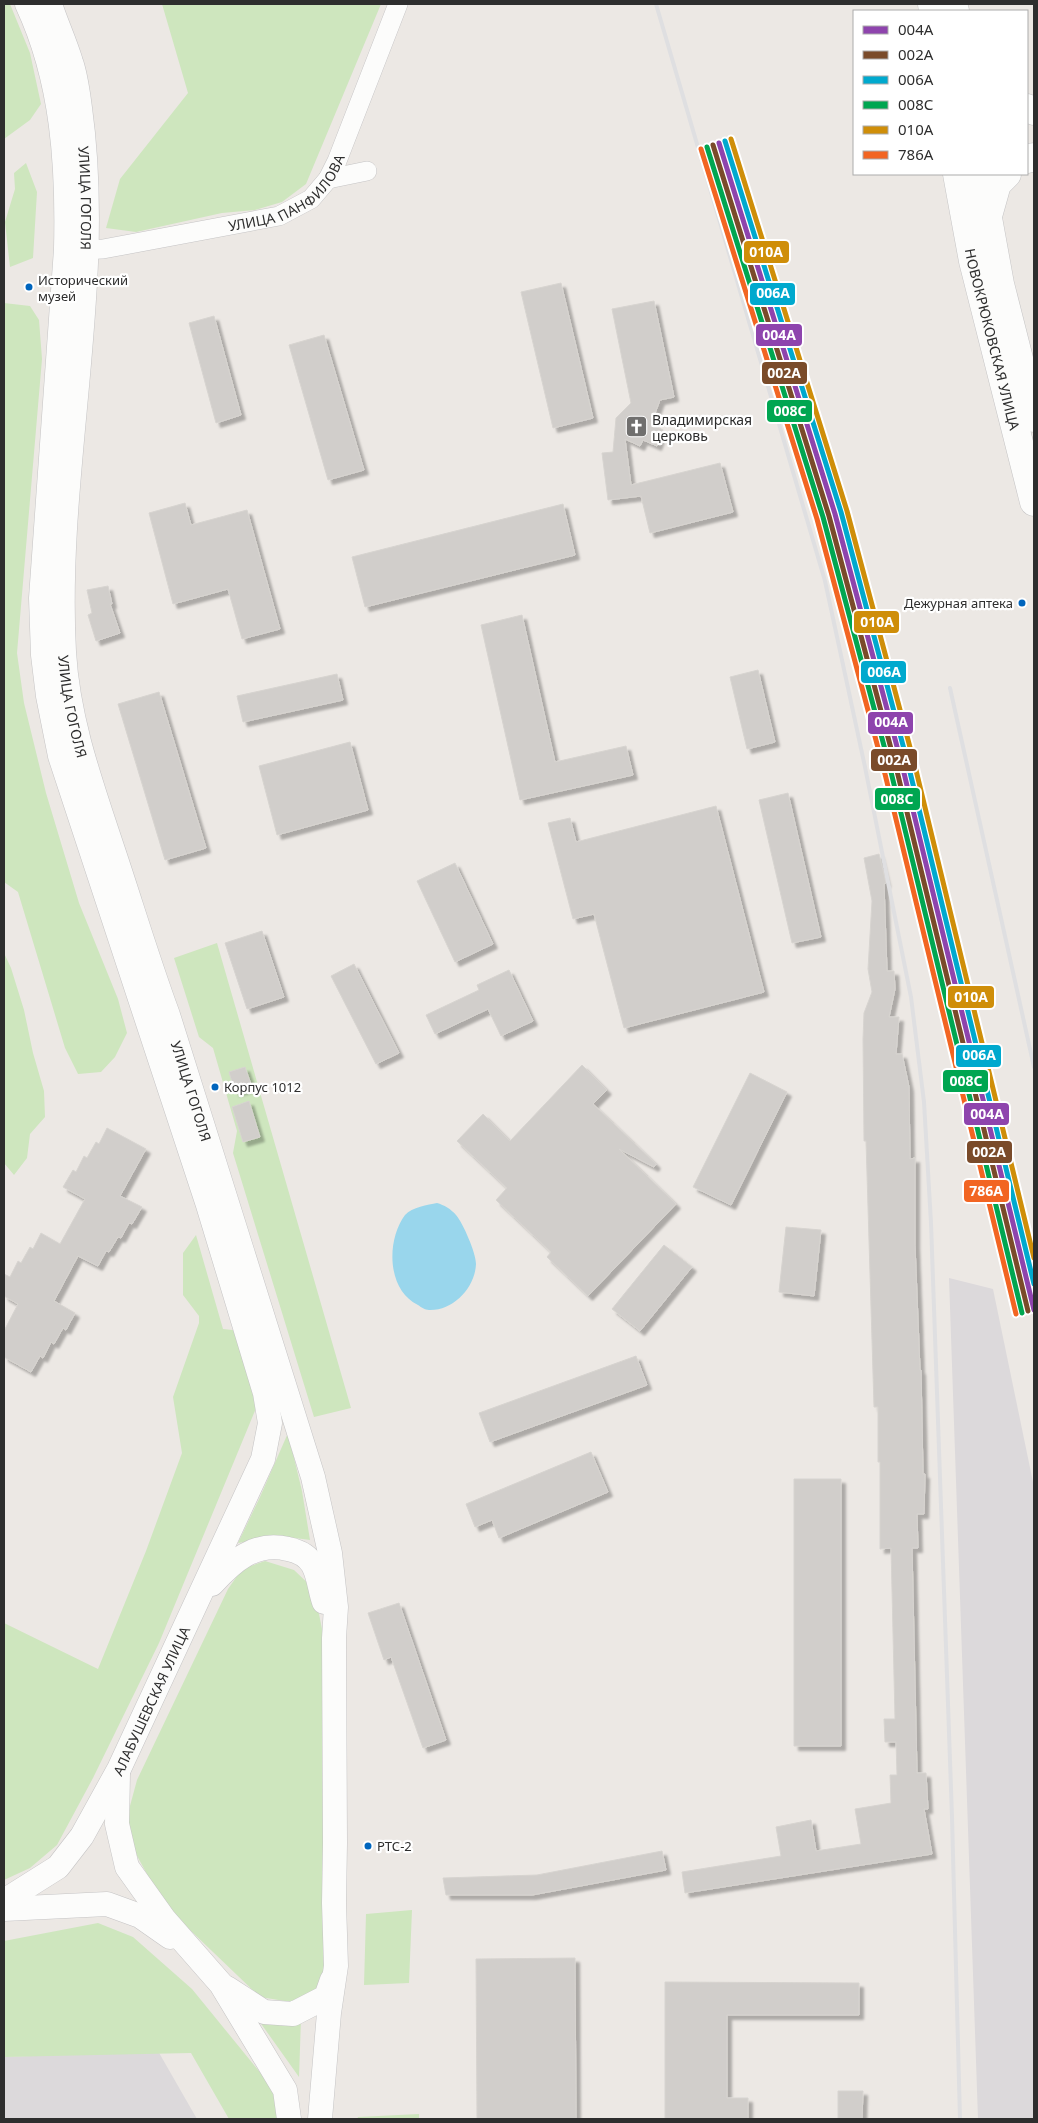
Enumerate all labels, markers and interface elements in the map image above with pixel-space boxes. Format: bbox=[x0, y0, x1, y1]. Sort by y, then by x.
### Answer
legend bbox=[853, 10, 1028, 175]
text: 004А bbox=[898, 19, 934, 39]
text: 002А bbox=[898, 44, 934, 64]
text: 006А bbox=[898, 69, 934, 89]
text: 008С bbox=[898, 94, 933, 114]
text: 010А bbox=[898, 119, 934, 139]
text: 786А bbox=[898, 144, 934, 164]
street label: УЛИЦА ГОГОЛЯ bbox=[75, 145, 96, 250]
street label: УЛИЦА ПАНФИЛОВА bbox=[227, 151, 348, 235]
line badge: 010А bbox=[743, 240, 790, 264]
text: 010А bbox=[749, 242, 783, 261]
street label: НОВОКРЮКОВСКАЯ УЛИЦА bbox=[961, 247, 1025, 432]
place label: Исторический музей bbox=[38, 271, 128, 305]
marker: Исторический музей bbox=[24, 282, 34, 292]
line badge: 006А bbox=[749, 282, 796, 306]
text: 006А bbox=[756, 283, 790, 302]
line badge: 004А bbox=[755, 323, 803, 347]
text: 004А bbox=[762, 325, 796, 344]
line badge: 002А bbox=[761, 361, 808, 385]
text: 002А bbox=[767, 363, 801, 382]
line badge: 008С bbox=[766, 399, 813, 423]
text: 008С bbox=[773, 401, 807, 420]
place label: Владимирская церковь bbox=[652, 410, 752, 445]
church icon: Владимирская церковь bbox=[624, 415, 648, 439]
place label: Дежурная аптека bbox=[904, 594, 1013, 612]
marker: Дежурная аптека bbox=[1017, 598, 1027, 608]
line badge: 010А bbox=[853, 610, 900, 634]
text: 010А bbox=[860, 612, 894, 631]
street label: УЛИЦА ГОГОЛЯ bbox=[55, 654, 92, 760]
line badge: 006А bbox=[860, 660, 907, 684]
text: 006А bbox=[867, 662, 901, 681]
line badge: 004А bbox=[867, 711, 914, 735]
text: 004А bbox=[874, 712, 908, 731]
line badge: 002А bbox=[870, 748, 918, 772]
text: 002А bbox=[877, 750, 911, 769]
line badge: 008С bbox=[874, 787, 921, 811]
text: 008С bbox=[880, 789, 914, 808]
line badge: 010А bbox=[947, 985, 995, 1009]
text: 010А bbox=[954, 987, 988, 1006]
street label: УЛИЦА ГОГОЛЯ bbox=[167, 1038, 217, 1144]
line badge: 006А bbox=[955, 1044, 1002, 1068]
text: 006А bbox=[962, 1045, 996, 1064]
line badge: 008С bbox=[942, 1069, 989, 1093]
text: 008С bbox=[949, 1071, 983, 1090]
place label: Корпус 1012 bbox=[224, 1078, 301, 1096]
marker: Корпус 1012 bbox=[210, 1082, 220, 1092]
line badge: 004А bbox=[963, 1102, 1010, 1126]
text: 004А bbox=[970, 1104, 1004, 1123]
line badge: 002А bbox=[966, 1140, 1013, 1164]
text: 002А bbox=[972, 1142, 1006, 1161]
line badge: 786А bbox=[963, 1179, 1010, 1203]
text: 786А bbox=[969, 1181, 1003, 1200]
street label: АЛАБУШЕВСКАЯ УЛИЦА bbox=[108, 1623, 194, 1779]
place label: РТС-2 bbox=[377, 1837, 412, 1855]
marker: РТС-2 bbox=[363, 1841, 373, 1851]

